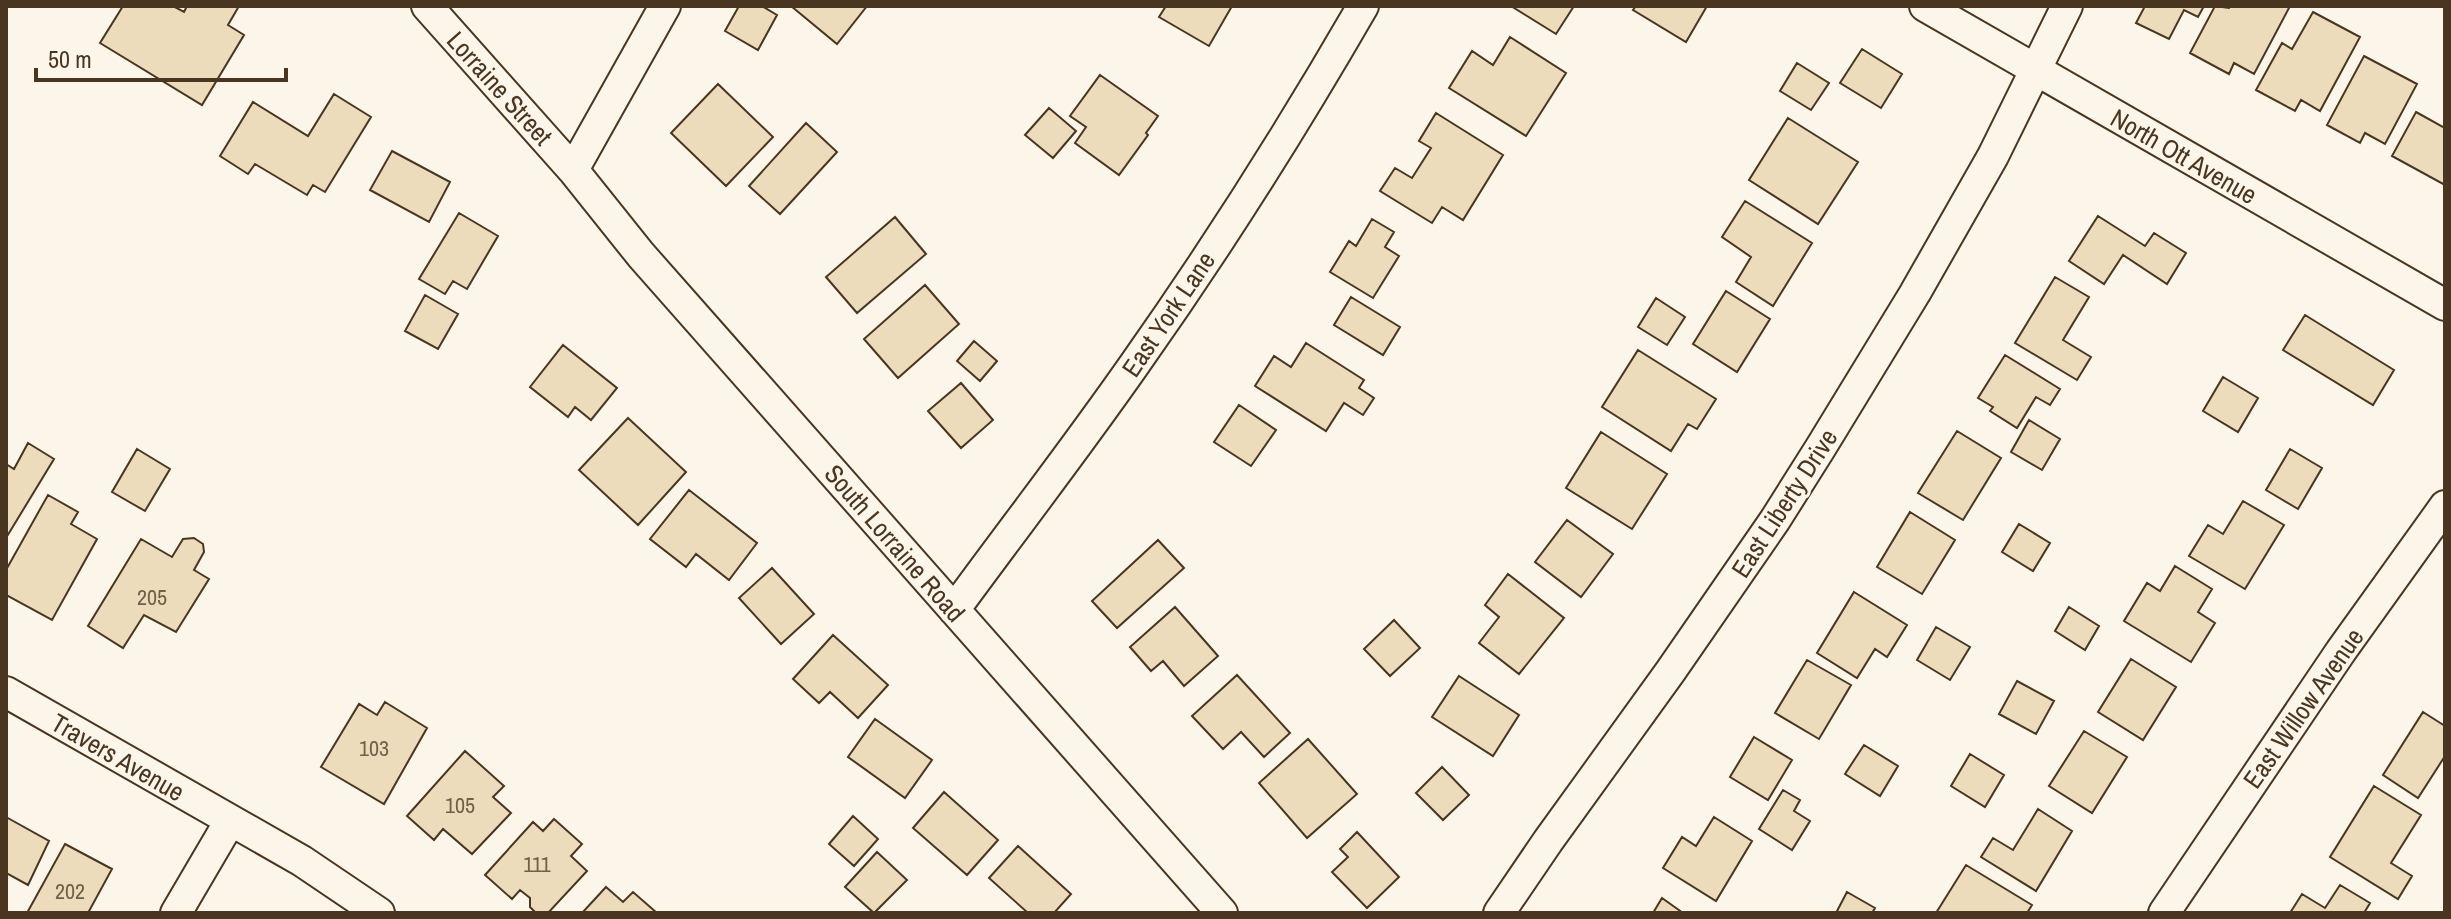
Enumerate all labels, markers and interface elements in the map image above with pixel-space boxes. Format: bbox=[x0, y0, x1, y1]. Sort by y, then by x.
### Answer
street label: Lorraine Street bbox=[439, 23, 561, 153]
scale bar bbox=[36, 32, 286, 82]
text: 50 m bbox=[48, 43, 92, 75]
street label: North Ott Avenue bbox=[2105, 100, 2263, 212]
street label: East York Lane bbox=[1113, 245, 1223, 383]
street label: East Liberty Drive bbox=[1723, 422, 1845, 584]
street label: South Lorraine Road bbox=[817, 457, 973, 629]
house number: 205 bbox=[137, 582, 167, 612]
street label: East Willow Avenue bbox=[2235, 621, 2371, 795]
street label: Travers Avenue bbox=[45, 705, 191, 809]
house number: 103 bbox=[359, 733, 389, 763]
house number: 105 bbox=[445, 790, 475, 820]
house number: 111 bbox=[523, 849, 551, 879]
house number: 202 bbox=[55, 876, 85, 906]

